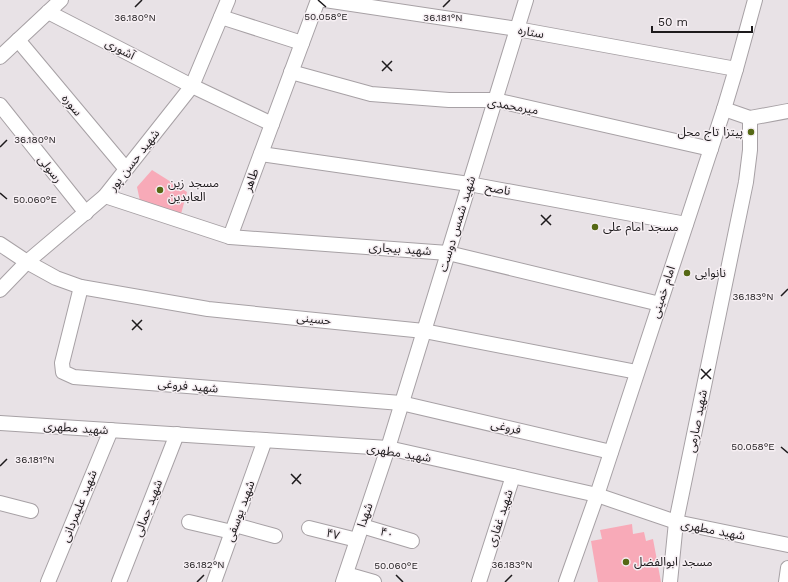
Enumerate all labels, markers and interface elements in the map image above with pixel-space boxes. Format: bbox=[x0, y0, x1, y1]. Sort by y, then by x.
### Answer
scale bar bbox=[652, 8, 752, 34]
text: 50.058°E bbox=[304, 11, 348, 22]
text: 36.180°N bbox=[114, 12, 156, 23]
text: 36.181°N bbox=[423, 12, 463, 23]
text: 50 m bbox=[658, 15, 688, 29]
street label: ستاره bbox=[517, 23, 545, 41]
street label: آشوری bbox=[103, 36, 138, 63]
street label: سوره bbox=[59, 91, 85, 119]
street label: میرمحمدی bbox=[486, 95, 540, 117]
place label: پیتزا تاج محل bbox=[678, 125, 743, 141]
street label: شهید حسن پور bbox=[105, 126, 163, 195]
marker: پیتزا تاج محل bbox=[746, 127, 756, 137]
text: 36.180°N bbox=[14, 134, 56, 145]
street label: رسولی bbox=[35, 152, 65, 186]
street label: طاهر bbox=[240, 167, 262, 194]
street label: شهید شمس دوست bbox=[436, 174, 478, 274]
place label: مسجد زین العابدین bbox=[168, 176, 219, 204]
street label: ناصح bbox=[484, 180, 512, 200]
marker: مسجد زین العابدین bbox=[155, 185, 165, 195]
text: 50.060°E bbox=[13, 194, 57, 205]
place label: مسجد امام علی bbox=[603, 220, 679, 236]
marker: مسجد امام علی bbox=[590, 222, 600, 232]
street label: شهید بیجاری bbox=[368, 240, 432, 258]
street label: امام خمینی bbox=[648, 264, 680, 320]
place label: نانوایی bbox=[695, 266, 726, 280]
marker: نانوایی bbox=[682, 268, 692, 278]
text: 36.183°N bbox=[732, 291, 774, 302]
street label: حسینی bbox=[296, 310, 332, 328]
street label: شهید فروغی bbox=[157, 376, 219, 396]
street label: شهید صارمی bbox=[684, 388, 710, 454]
street label: فروغی bbox=[490, 417, 522, 437]
street label: شهید مطهری bbox=[43, 419, 109, 437]
street label: شهید مطهری bbox=[366, 441, 432, 465]
text: 50.058°E bbox=[731, 441, 775, 452]
text: 36.181°N bbox=[15, 454, 55, 465]
street label: شهید علیمردانی bbox=[58, 468, 100, 544]
street label: شهید جمالی bbox=[131, 478, 165, 538]
street label: شهید یوسفی bbox=[222, 479, 258, 543]
street label: شهید غفاری bbox=[484, 488, 516, 548]
street label: شهدا bbox=[354, 501, 376, 529]
street label: شهید مطهری bbox=[680, 517, 746, 543]
street label: ۴۰ bbox=[378, 524, 396, 542]
street label: ۴۷ bbox=[325, 526, 341, 542]
place label: مسجد ابوالفضل bbox=[634, 555, 712, 569]
marker: مسجد ابوالفضل bbox=[621, 557, 631, 567]
text: 36.182°N bbox=[183, 559, 225, 570]
text: 36.183°N bbox=[491, 559, 533, 570]
text: 50.060°E bbox=[374, 560, 418, 571]

